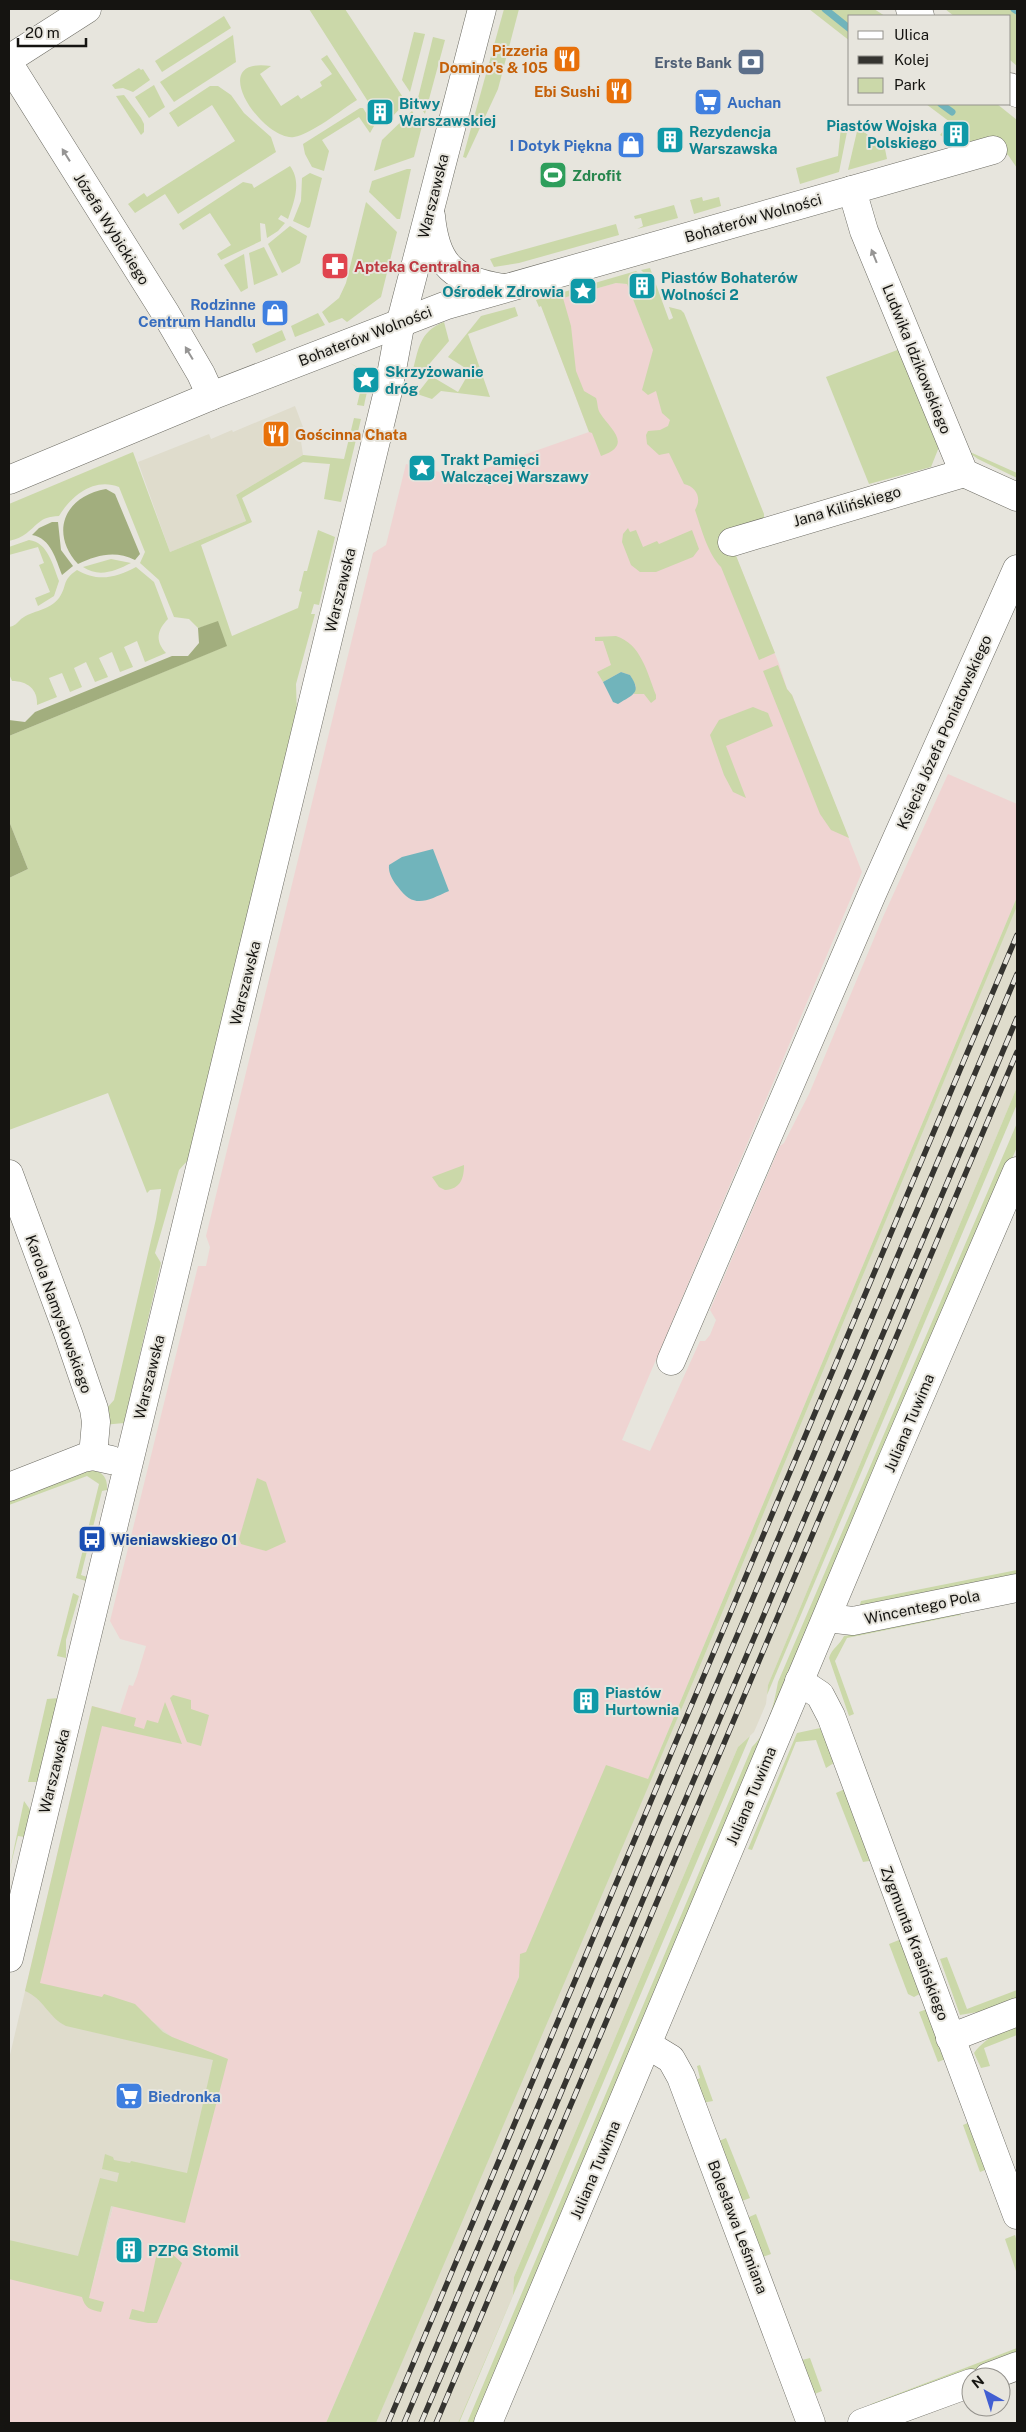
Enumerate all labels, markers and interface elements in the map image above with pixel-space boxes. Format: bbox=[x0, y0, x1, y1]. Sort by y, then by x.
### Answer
scale bar bbox=[18, 15, 85, 47]
legend bbox=[848, 15, 1011, 105]
text: 20 m bbox=[25, 24, 60, 41]
text: Ulica bbox=[894, 26, 929, 43]
place label: Pizzeria Domino's & 105 bbox=[439, 42, 548, 76]
restaurant icon: Pizzeria Domino's & 105 bbox=[552, 44, 582, 74]
bank icon: Erste Bank bbox=[736, 47, 766, 77]
text: Kolej bbox=[894, 51, 929, 68]
place label: Erste Bank bbox=[654, 54, 732, 71]
restaurant icon: Ebi Sushi bbox=[604, 76, 634, 106]
text: Park bbox=[894, 76, 926, 93]
place label: Ebi Sushi bbox=[534, 83, 600, 100]
supermarket icon: Auchan bbox=[693, 87, 723, 117]
place label: Auchan bbox=[727, 94, 781, 111]
place label: Bitwy Warszawskiej bbox=[399, 95, 496, 129]
building icon: Bitwy Warszawskiej bbox=[365, 97, 395, 127]
place label: Piastów Wojska Polskiego bbox=[826, 117, 937, 151]
building icon: Piastów Wojska Polskiego bbox=[941, 119, 971, 149]
place label: Rezydencja Warszawska bbox=[689, 123, 777, 157]
building icon: Rezydencja Warszawska bbox=[655, 125, 685, 155]
shop icon: I Dotyk Piękna bbox=[616, 130, 646, 160]
place label: I Dotyk Piękna bbox=[510, 137, 612, 154]
one-way arrow bbox=[61, 149, 71, 162]
street label: Warszawska bbox=[414, 152, 452, 240]
sports icon: Zdrofit bbox=[538, 160, 568, 190]
place label: Zdrofit bbox=[572, 167, 622, 184]
street label: Józefa Wybickiego bbox=[71, 170, 153, 288]
street label: Bohaterów Wolności bbox=[683, 190, 823, 246]
one-way arrow bbox=[870, 248, 878, 263]
pharmacy icon: Apteka Centralna bbox=[320, 251, 350, 281]
place label: Apteka Centralna bbox=[354, 258, 480, 275]
place label: Piastów Bohaterów Wolności 2 bbox=[661, 269, 798, 303]
building icon: Piastów Bohaterów Wolności 2 bbox=[627, 271, 657, 301]
place icon: Ośrodek Zdrowia bbox=[568, 276, 598, 306]
street label: Ludwika Idzikowskiego bbox=[879, 282, 955, 436]
place label: Ośrodek Zdrowia bbox=[442, 283, 564, 300]
place label: Rodzinne Centrum Handlu bbox=[138, 296, 256, 330]
shop icon: Rodzinne Centrum Handlu bbox=[260, 298, 290, 328]
street label: Bohaterów Wolności bbox=[296, 303, 434, 369]
one-way arrow bbox=[184, 346, 193, 359]
place label: Skrzyżowanie dróg bbox=[385, 363, 484, 397]
place icon: Skrzyżowanie dróg bbox=[351, 365, 381, 395]
restaurant icon: Gościnna Chata bbox=[261, 419, 291, 449]
place label: Gościnna Chata bbox=[295, 426, 407, 443]
place label: Trakt Pamięci Walczącej Warszawy bbox=[441, 451, 589, 485]
place icon: Trakt Pamięci Walczącej Warszawy bbox=[407, 453, 437, 483]
street label: Jana Kilińskiego bbox=[791, 482, 903, 530]
street label: Warszawska bbox=[321, 546, 359, 634]
street label: Księcia Józefa Poniatowskiego bbox=[893, 632, 995, 832]
street label: Warszawska bbox=[226, 939, 264, 1027]
street label: Karola Namysłowskiego bbox=[22, 1232, 96, 1396]
street label: Warszawska bbox=[130, 1333, 168, 1421]
street label: Juliana Tuwima bbox=[881, 1371, 937, 1475]
bus stop icon: Wieniawskiego 01 bbox=[77, 1524, 107, 1554]
place label: Wieniawskiego 01 bbox=[111, 1531, 237, 1548]
street label: Wincentego Pola bbox=[863, 1586, 981, 1628]
place label: Piastów Hurtownia bbox=[605, 1684, 679, 1718]
building icon: Piastów Hurtownia bbox=[571, 1686, 601, 1716]
street label: Warszawska bbox=[35, 1727, 73, 1815]
street label: Juliana Tuwima bbox=[723, 1744, 779, 1848]
street label: Zygmunta Krasińskiego bbox=[878, 1863, 952, 2023]
supermarket icon: Biedronka bbox=[114, 2081, 144, 2111]
place label: Biedronka bbox=[148, 2088, 221, 2105]
street label: Juliana Tuwima bbox=[567, 2118, 623, 2222]
street label: Bolesława Leśmiana bbox=[705, 2158, 771, 2296]
building icon: PZPG Stomil bbox=[114, 2235, 144, 2265]
place label: PZPG Stomil bbox=[148, 2242, 239, 2259]
north arrow bbox=[961, 2367, 1011, 2417]
text: N bbox=[969, 2372, 987, 2392]

